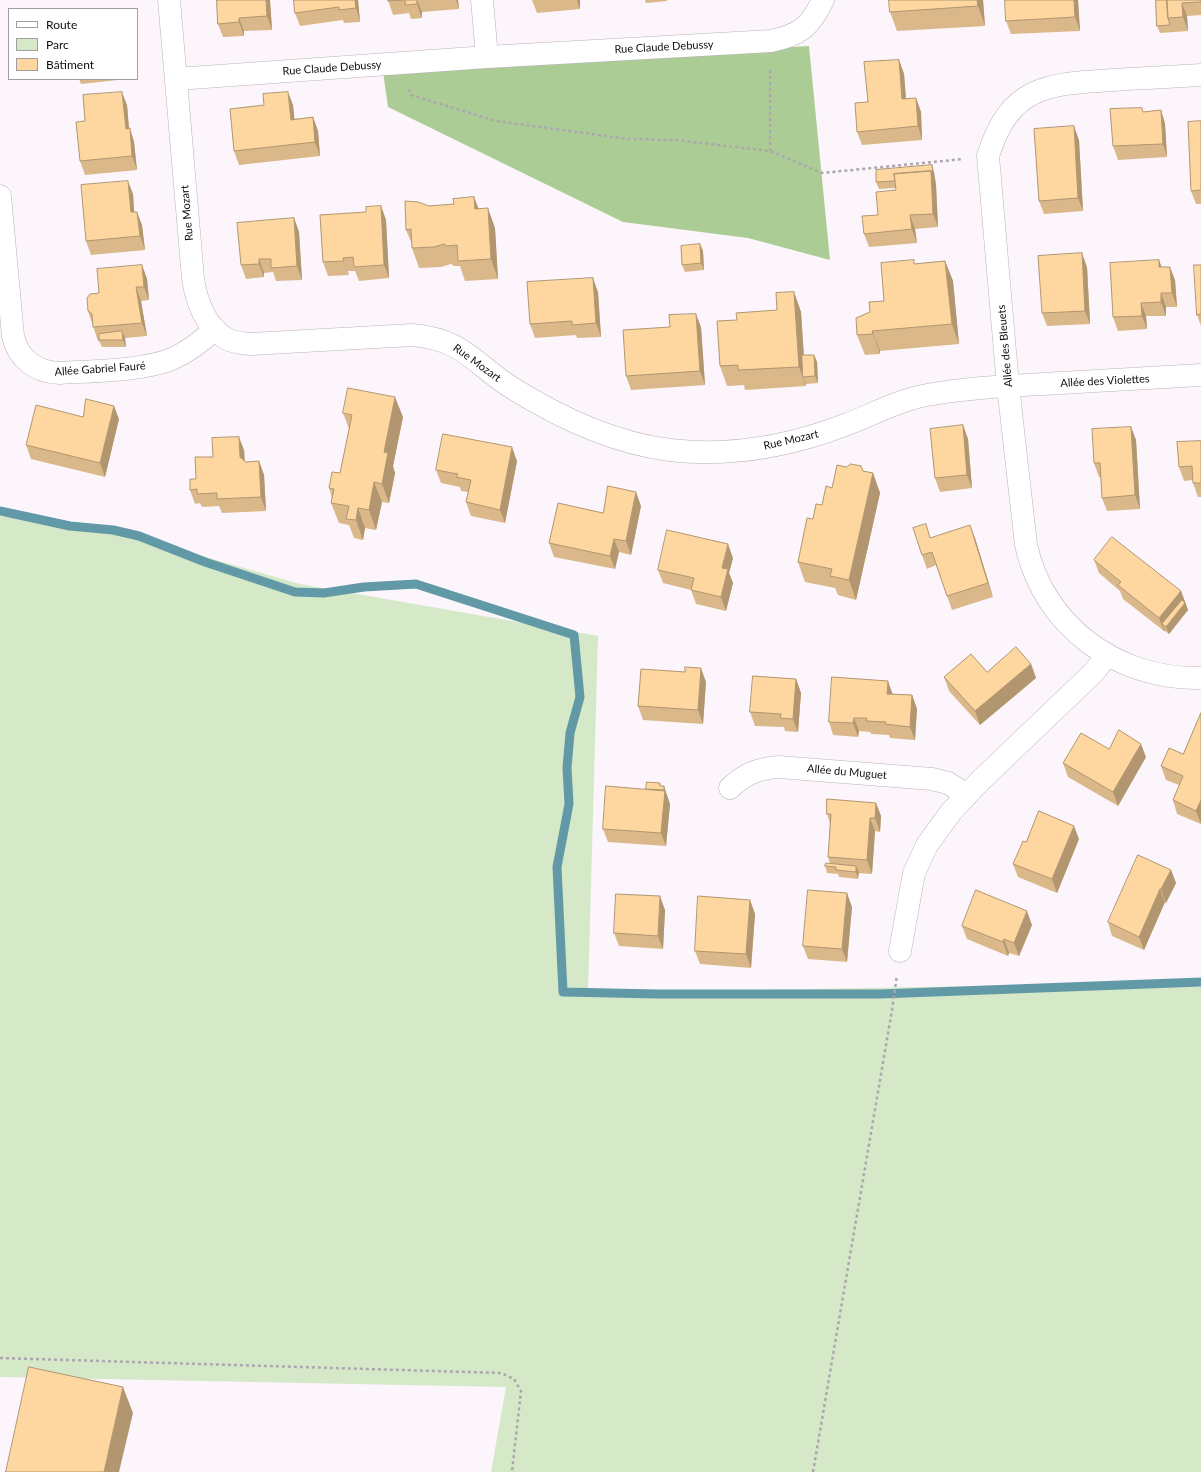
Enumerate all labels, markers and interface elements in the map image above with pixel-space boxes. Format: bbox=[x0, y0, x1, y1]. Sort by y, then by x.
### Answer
legend bbox=[8, 8, 138, 80]
text: Route bbox=[46, 17, 77, 32]
text: Parc bbox=[46, 37, 69, 52]
street label: Rue Claude Debussy bbox=[614, 38, 714, 56]
text: Bâtiment bbox=[46, 57, 94, 72]
street label: Rue Claude Debussy bbox=[282, 58, 382, 78]
street label: Rue Mozart bbox=[178, 185, 196, 241]
street label: Allée des Bleuets bbox=[995, 304, 1015, 388]
street label: Rue Mozart bbox=[450, 341, 504, 385]
street label: Allée Gabriel Fauré bbox=[54, 359, 146, 379]
street label: Allée des Violettes bbox=[1060, 372, 1150, 390]
street label: Rue Mozart bbox=[762, 427, 820, 453]
street label: Allée du Muguet bbox=[807, 762, 887, 782]

